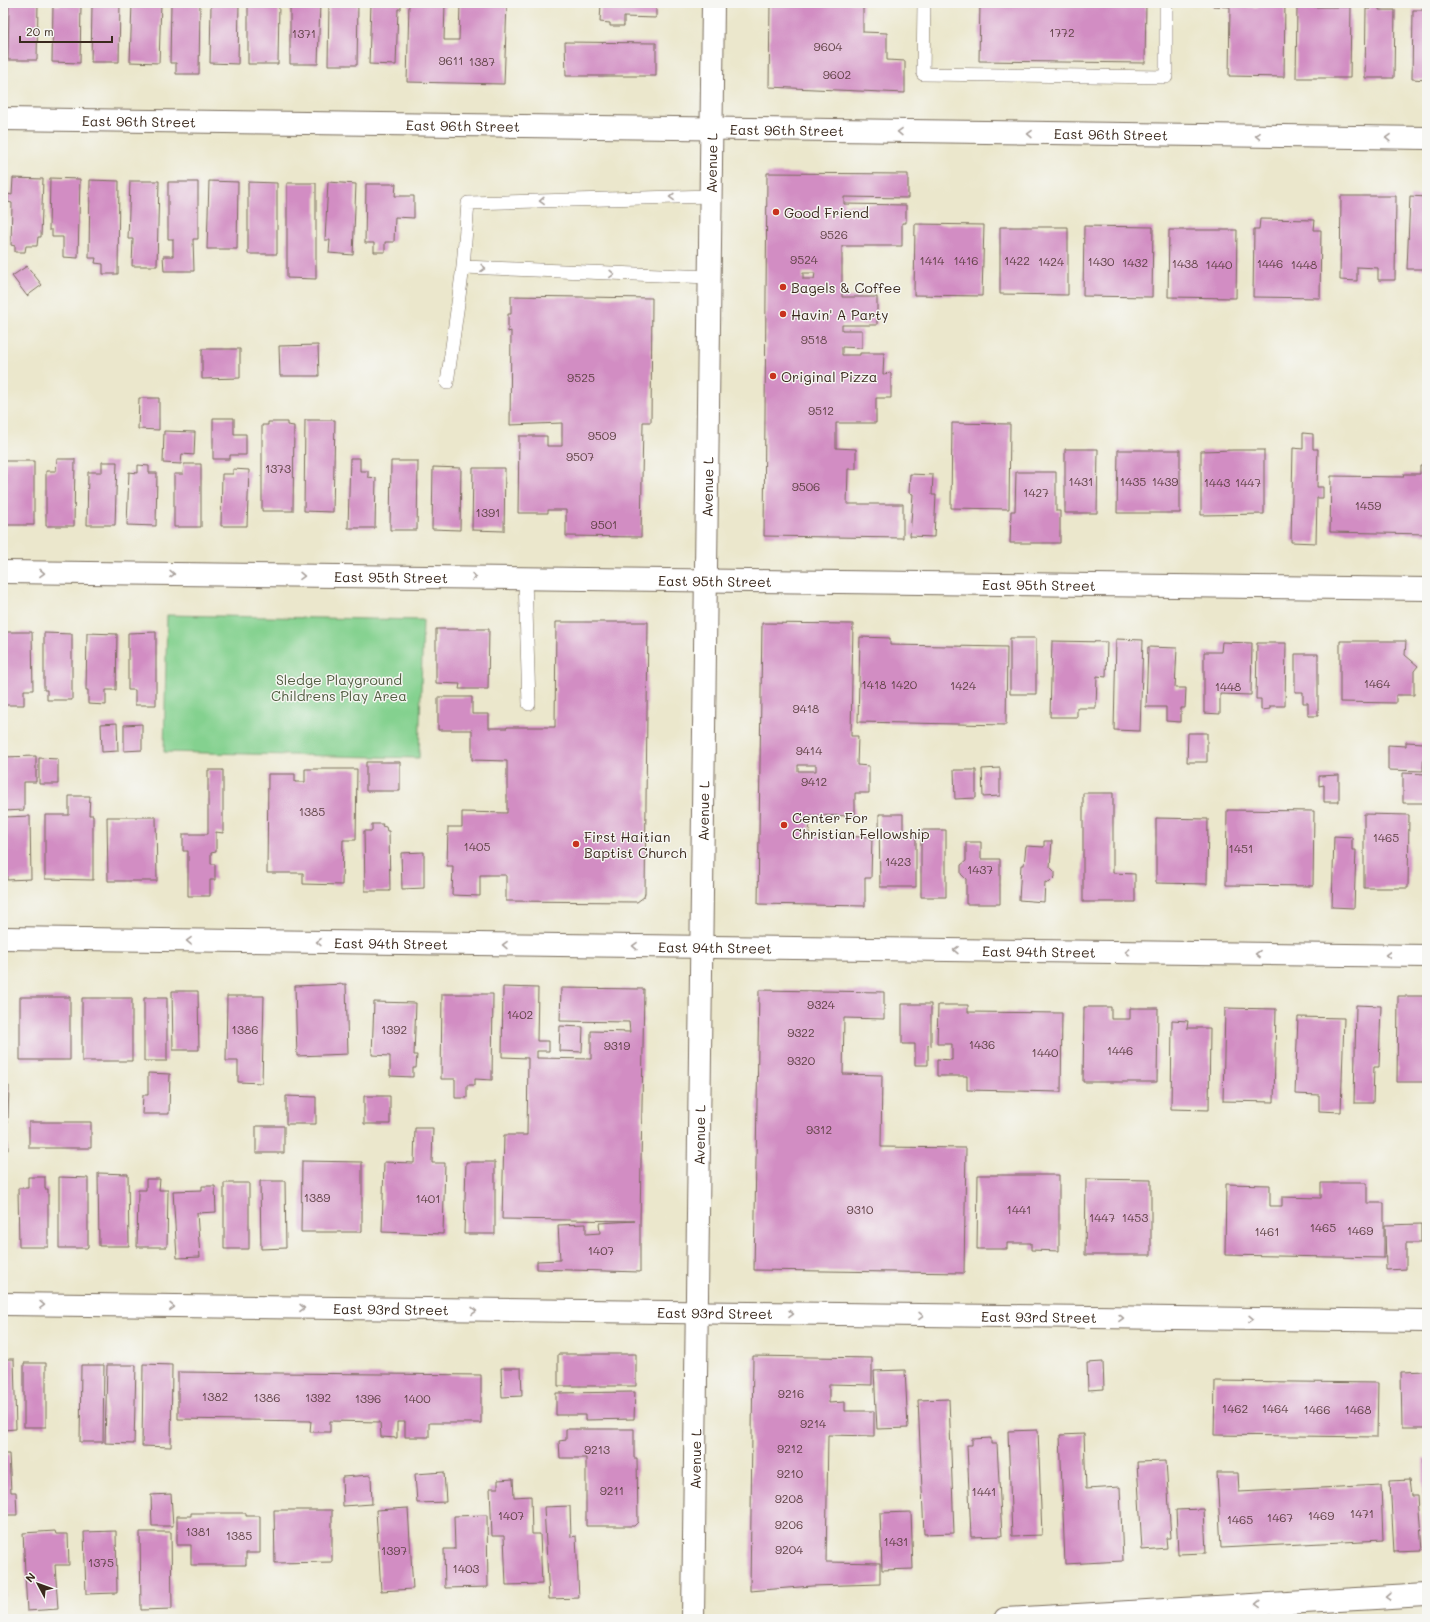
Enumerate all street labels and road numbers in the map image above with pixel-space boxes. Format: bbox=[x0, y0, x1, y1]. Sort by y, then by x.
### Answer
street label: East 96th Street bbox=[82, 111, 196, 131]
street label: East 96th Street bbox=[406, 115, 520, 135]
street label: East 96th Street bbox=[730, 119, 844, 140]
street label: East 96th Street bbox=[1054, 124, 1168, 144]
street label: Avenue L bbox=[701, 132, 721, 193]
street label: Avenue L bbox=[697, 456, 717, 517]
street label: East 95th Street bbox=[334, 566, 448, 587]
street label: East 95th Street bbox=[658, 570, 772, 591]
street label: East 95th Street bbox=[982, 574, 1096, 595]
street label: Avenue L bbox=[693, 780, 713, 841]
street label: East 94th Street bbox=[334, 933, 448, 953]
street label: East 94th Street bbox=[658, 937, 772, 957]
street label: East 94th Street bbox=[982, 941, 1096, 961]
street label: Avenue L bbox=[689, 1104, 709, 1165]
street label: East 93rd Street bbox=[333, 1298, 449, 1319]
street label: East 93rd Street bbox=[657, 1302, 773, 1323]
street label: East 93rd Street bbox=[981, 1306, 1097, 1327]
street label: Avenue L bbox=[685, 1428, 705, 1489]

